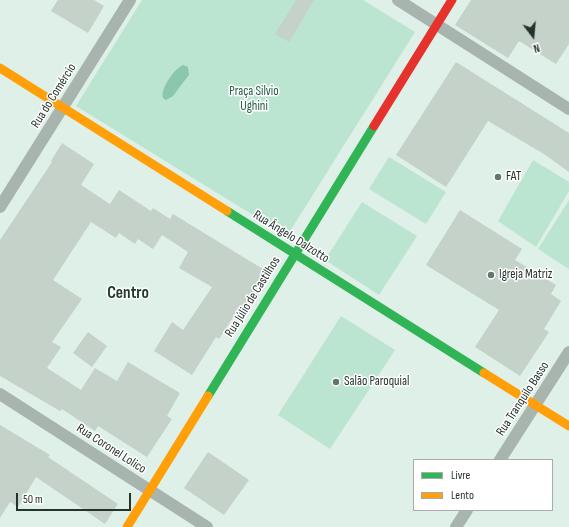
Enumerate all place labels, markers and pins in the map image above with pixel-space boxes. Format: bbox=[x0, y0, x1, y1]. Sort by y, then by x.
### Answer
place label: FAT bbox=[506, 169, 521, 185]
marker: FAT bbox=[493, 172, 503, 182]
place label: Igreja Matriz bbox=[499, 267, 552, 283]
marker: Igreja Matriz bbox=[486, 270, 496, 280]
place label: Salão Paroquial bbox=[344, 374, 409, 390]
marker: Salão Paroquial bbox=[331, 377, 341, 387]

